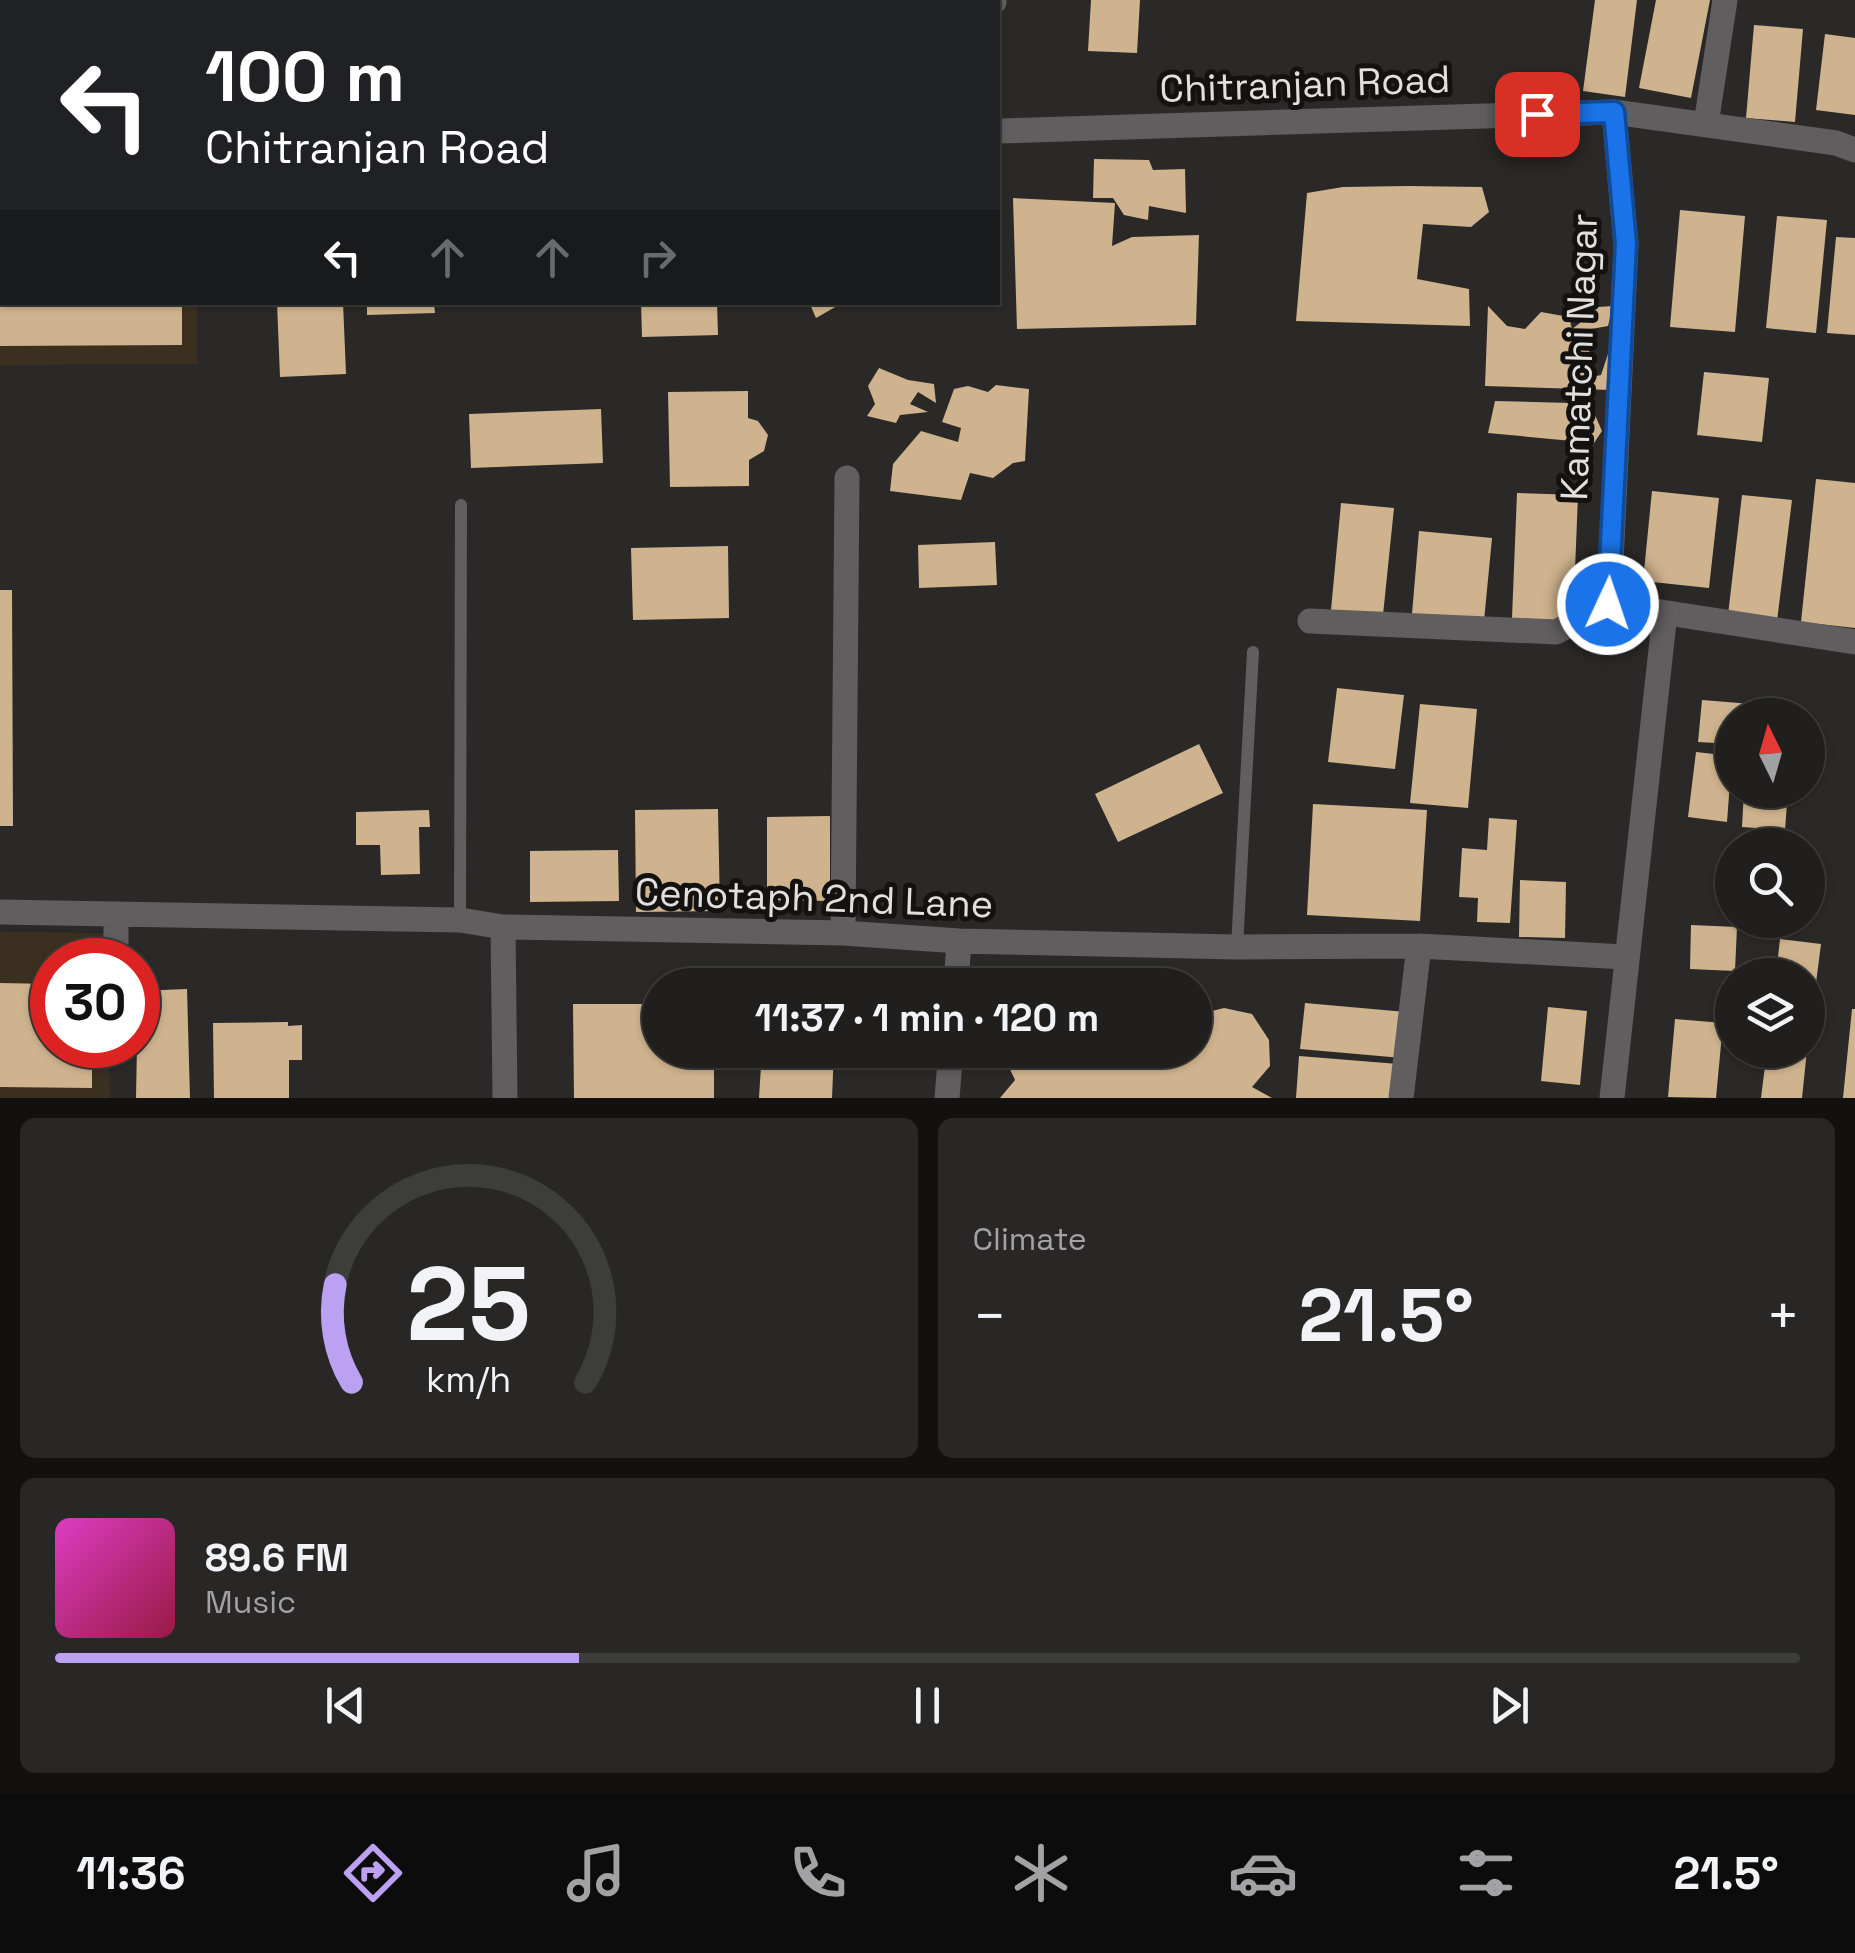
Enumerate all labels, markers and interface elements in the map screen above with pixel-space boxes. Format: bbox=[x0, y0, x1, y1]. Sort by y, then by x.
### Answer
text: 100 m bbox=[205, 32, 405, 121]
icon: left bbox=[40, 40, 170, 170]
street label: Chitranjan Road bbox=[1159, 55, 1451, 113]
pin bbox=[1495, 72, 1580, 157]
icon: arrive bbox=[1510, 87, 1565, 142]
text: Chitranjan Road bbox=[205, 119, 549, 176]
street label: Kamatchi Nagar bbox=[1550, 213, 1608, 501]
icon: left bbox=[315, 230, 370, 285]
icon: ahead bbox=[420, 230, 475, 285]
icon: ahead bbox=[525, 230, 580, 285]
icon: right bbox=[630, 230, 685, 285]
position arrow bbox=[1556, 552, 1660, 656]
north arrow bbox=[1715, 698, 1825, 808]
map controls bbox=[1715, 698, 1825, 1068]
button: search bbox=[1715, 828, 1825, 938]
street label: Cenotaph 2nd Lane bbox=[634, 868, 994, 928]
speed limit sign: 30 bbox=[30, 938, 160, 1068]
button: layers bbox=[1715, 958, 1825, 1068]
text: 11:37 · 1 min · 120 m bbox=[755, 994, 1099, 1042]
text: Climate bbox=[973, 1219, 1087, 1259]
text: 25 bbox=[407, 1238, 531, 1370]
text: 21.5° bbox=[1299, 1267, 1474, 1363]
text: − bbox=[973, 1281, 1007, 1351]
text: + bbox=[1766, 1281, 1800, 1351]
text: km/h bbox=[426, 1357, 511, 1402]
text: 89.6 FM bbox=[205, 1534, 349, 1582]
text: Music bbox=[205, 1582, 296, 1622]
icon: previous bbox=[318, 1678, 373, 1733]
icon: pause bbox=[900, 1678, 955, 1733]
icon: next bbox=[1482, 1678, 1537, 1733]
icon: directions bbox=[338, 1838, 408, 1908]
icon: music bbox=[561, 1838, 631, 1908]
icon: phone bbox=[783, 1838, 853, 1908]
icon: climate bbox=[1006, 1838, 1076, 1908]
icon: car bbox=[1228, 1838, 1298, 1908]
icon: filters bbox=[1451, 1838, 1521, 1908]
text: 11:36 bbox=[76, 1845, 186, 1902]
text: 21.5° bbox=[1673, 1845, 1779, 1902]

